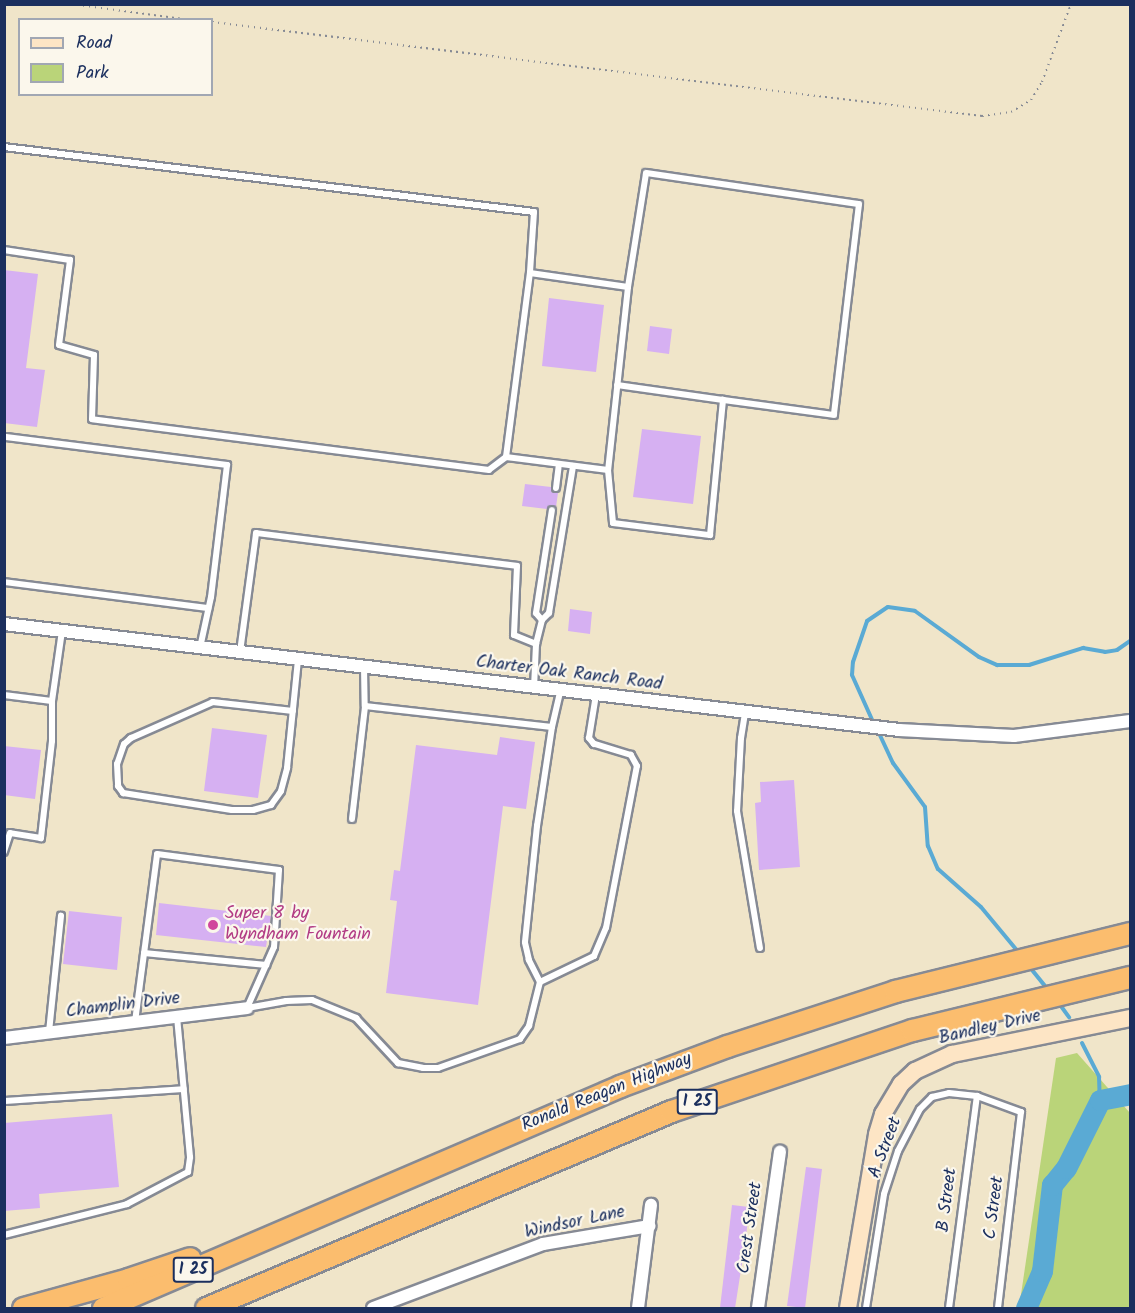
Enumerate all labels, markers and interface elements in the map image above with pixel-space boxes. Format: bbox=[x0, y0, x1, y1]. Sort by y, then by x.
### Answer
legend bbox=[18, 18, 213, 96]
text: Road bbox=[76, 29, 112, 58]
text: Park bbox=[76, 59, 109, 88]
street label: Charter Oak Ranch Road bbox=[475, 652, 663, 696]
place label: Super 8 by Wyndham Fountain bbox=[225, 904, 371, 946]
marker: Super 8 by Wyndham Fountain bbox=[206, 918, 220, 932]
street label: Champlin Drive bbox=[65, 988, 181, 1024]
street label: Bandley Drive bbox=[937, 1006, 1043, 1050]
street label: Ronald Reagan Highway bbox=[519, 1049, 695, 1137]
road number: I 25 bbox=[676, 1089, 718, 1115]
street label: A Street bbox=[864, 1114, 908, 1182]
street label: B Street bbox=[933, 1167, 963, 1233]
street label: C Street bbox=[980, 1175, 1010, 1241]
street label: Crest Street bbox=[734, 1181, 768, 1275]
street label: Windsor Lane bbox=[523, 1202, 627, 1244]
road number: I 25 bbox=[172, 1257, 214, 1283]

